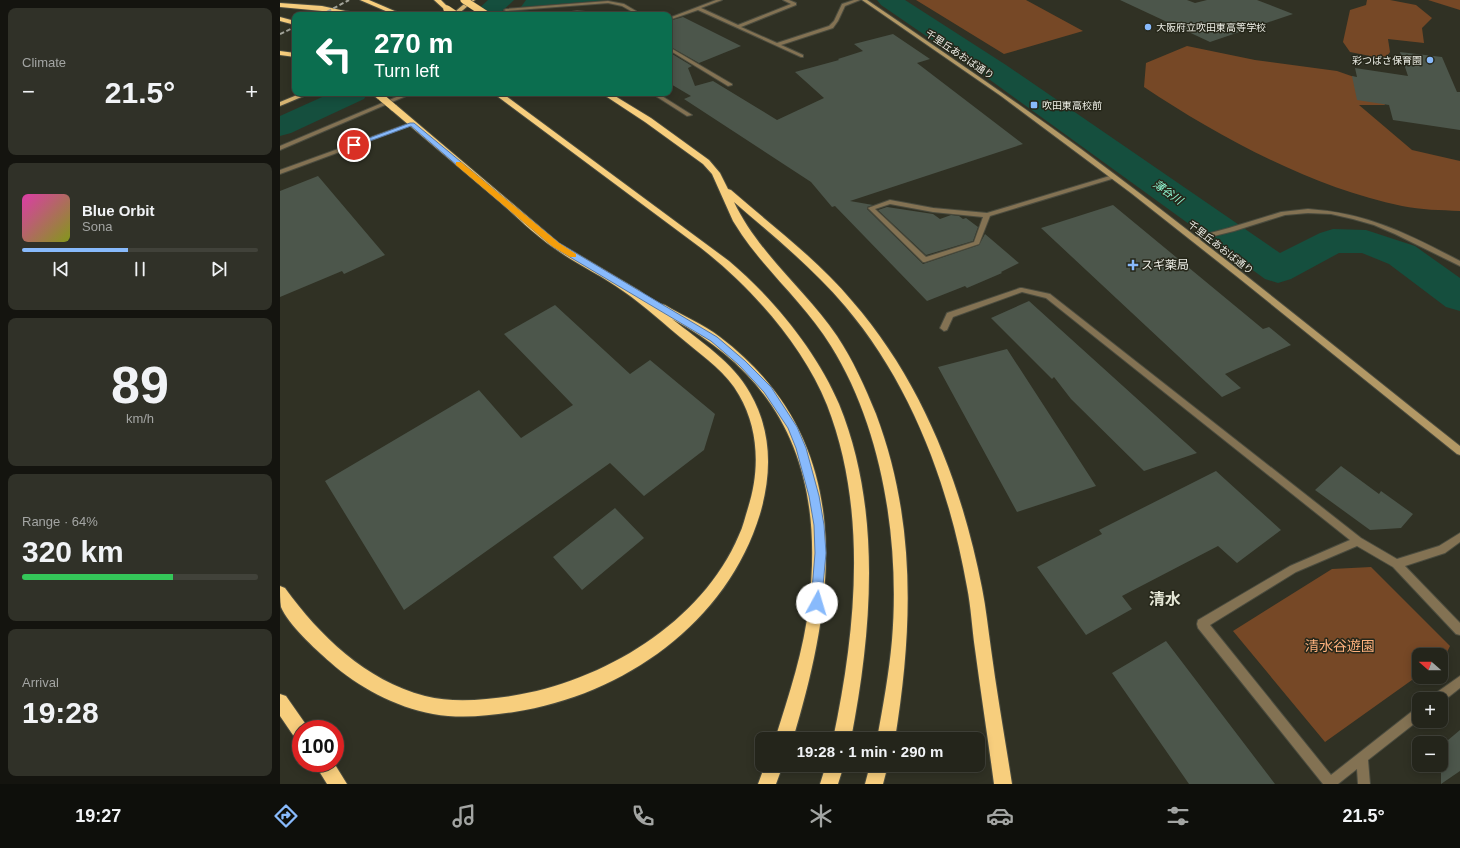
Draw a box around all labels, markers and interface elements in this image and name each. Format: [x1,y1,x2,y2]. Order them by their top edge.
marker: 大阪府立吹田東高等学校 [1143,22,1153,32]
place label: 大阪府立吹田東高等学校 [1156,22,1266,33]
street label: 千里丘あおば通り [923,27,996,81]
icon: left [308,28,360,80]
text: 270 m [374,28,453,59]
text: Climate [22,55,66,70]
place label: 彩つばさ保育園 [1352,55,1422,66]
marker: 彩つばさ保育園 [1425,55,1435,65]
text: Turn left [374,61,439,81]
text: 21.5° [105,76,175,109]
text: − [22,79,35,104]
text: + [245,79,258,104]
marker: 吹田東高校前 [1029,100,1039,110]
place label: 吹田東高校前 [1042,100,1102,111]
pin [337,128,371,162]
icon: arrive [343,134,365,156]
water label: 薄谷川 [1151,178,1186,207]
text: Blue Orbit [82,202,155,219]
street label: 千里丘あおば通り [1186,218,1256,276]
text: Sona [82,219,112,234]
icon: previous [50,258,72,280]
icon: pause [129,258,151,280]
icon: next [208,258,230,280]
place label: スギ薬局 [1141,258,1189,272]
marker: スギ薬局 [1128,260,1138,270]
text: 89 [111,356,169,414]
text: km/h [126,411,154,426]
text: Range · 64% [22,514,98,529]
text: 320 km [22,535,124,568]
position arrow [796,582,838,624]
district label: 清水 [1149,591,1181,608]
park label: 清水谷遊園 [1305,638,1375,654]
north arrow [1412,648,1448,684]
map controls [1412,648,1448,772]
text: Arrival [22,675,59,690]
button: + [1412,692,1448,728]
text: 19:28 [22,696,99,729]
speed limit sign: 100 [292,720,344,772]
button: − [1412,736,1448,772]
text: 19:28 · 1 min · 290 m [797,743,943,760]
icon: directions [272,802,300,830]
icon: music [450,802,478,830]
icon: phone [629,802,657,830]
icon: climate [807,802,835,830]
icon: car [986,802,1014,830]
icon: filters [1164,802,1192,830]
text: 19:27 [75,806,121,826]
text: 21.5° [1342,806,1385,826]

